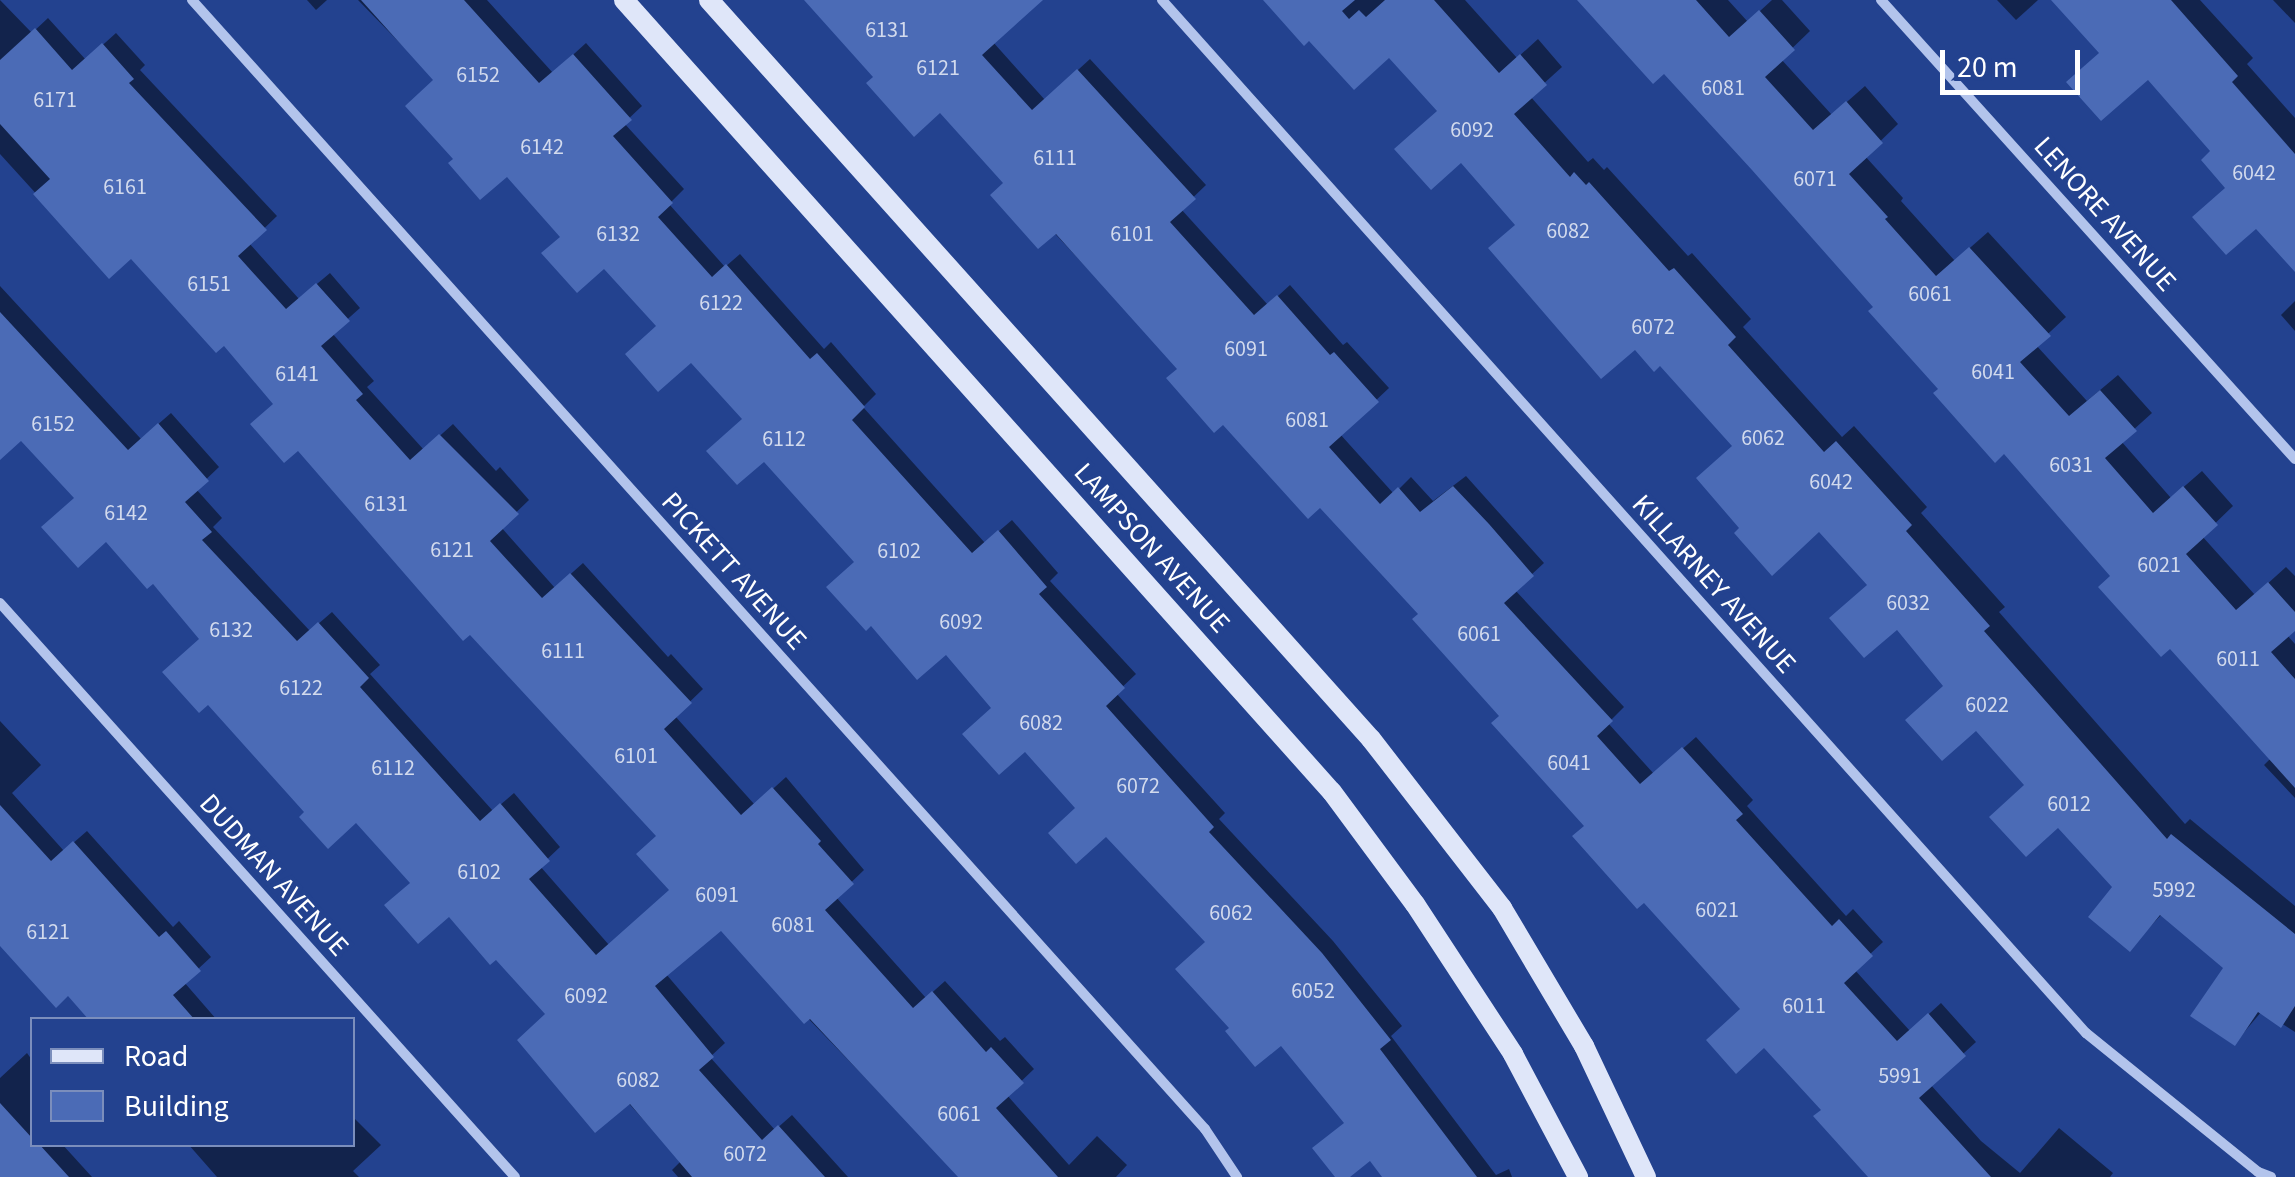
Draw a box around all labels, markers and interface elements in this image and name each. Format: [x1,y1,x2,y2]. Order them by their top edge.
house number: 6131 [865,18,909,44]
scale bar [1945,30,2085,92]
text: 20 m [1957,46,2018,89]
house number: 6121 [916,56,960,82]
house number: 6152 [456,63,500,89]
house number: 6081 [1701,76,1745,102]
house number: 6171 [33,88,77,114]
house number: 6092 [1450,118,1494,144]
street label: LENORE AVENUE [2027,130,2183,298]
house number: 6142 [520,135,564,161]
house number: 6111 [1033,146,1077,172]
house number: 6042 [2232,161,2276,187]
house number: 6071 [1793,167,1837,193]
house number: 6161 [103,175,147,201]
house number: 6082 [1546,219,1590,245]
house number: 6132 [596,222,640,248]
house number: 6101 [1110,222,1154,248]
house number: 6151 [187,272,231,298]
house number: 6061 [1908,282,1952,308]
house number: 6122 [699,291,743,317]
house number: 6072 [1631,315,1675,341]
house number: 6091 [1224,337,1268,363]
house number: 6041 [1971,360,2015,386]
house number: 6141 [275,362,319,388]
house number: 6081 [1285,408,1329,434]
house number: 6152 [31,412,75,438]
house number: 6062 [1741,426,1785,452]
house number: 6112 [762,427,806,453]
house number: 6031 [2049,453,2093,479]
street label: LAMPSON AVENUE [1067,456,1237,640]
house number: 6042 [1809,470,1853,496]
street label: PICKETT AVENUE [654,485,814,657]
street label: KILLARNEY AVENUE [1625,488,1803,680]
house number: 6131 [364,492,408,518]
house number: 6142 [104,501,148,527]
house number: 6121 [430,538,474,564]
house number: 6102 [877,539,921,565]
house number: 6021 [2137,553,2181,579]
house number: 6032 [1886,591,1930,617]
house number: 6092 [939,610,983,636]
house number: 6132 [209,618,253,644]
house number: 6061 [1457,622,1501,648]
house number: 6111 [541,639,585,665]
house number: 6011 [2216,647,2260,673]
house number: 6122 [279,676,323,702]
house number: 6022 [1965,693,2009,719]
house number: 6082 [1019,711,1063,737]
house number: 6101 [614,744,658,770]
house number: 6041 [1547,751,1591,777]
house number: 6112 [371,756,415,782]
house number: 6072 [1116,774,1160,800]
street label: DUDMAN AVENUE [192,787,356,963]
house number: 6012 [2047,792,2091,818]
house number: 6102 [457,860,501,886]
house number: 5992 [2152,878,2196,904]
house number: 6091 [695,883,739,909]
house number: 6021 [1695,898,1739,924]
house number: 6062 [1209,901,1253,927]
house number: 6081 [771,913,815,939]
house number: 6121 [26,920,70,946]
house number: 6052 [1291,979,1335,1005]
house number: 6092 [564,984,608,1010]
house number: 6011 [1782,994,1826,1020]
legend [30,1017,355,1147]
text: Road [124,1035,188,1078]
house number: 5991 [1878,1064,1922,1090]
house number: 6082 [616,1068,660,1094]
text: Building [124,1085,229,1128]
house number: 6061 [937,1102,981,1128]
house number: 6072 [723,1142,767,1168]

